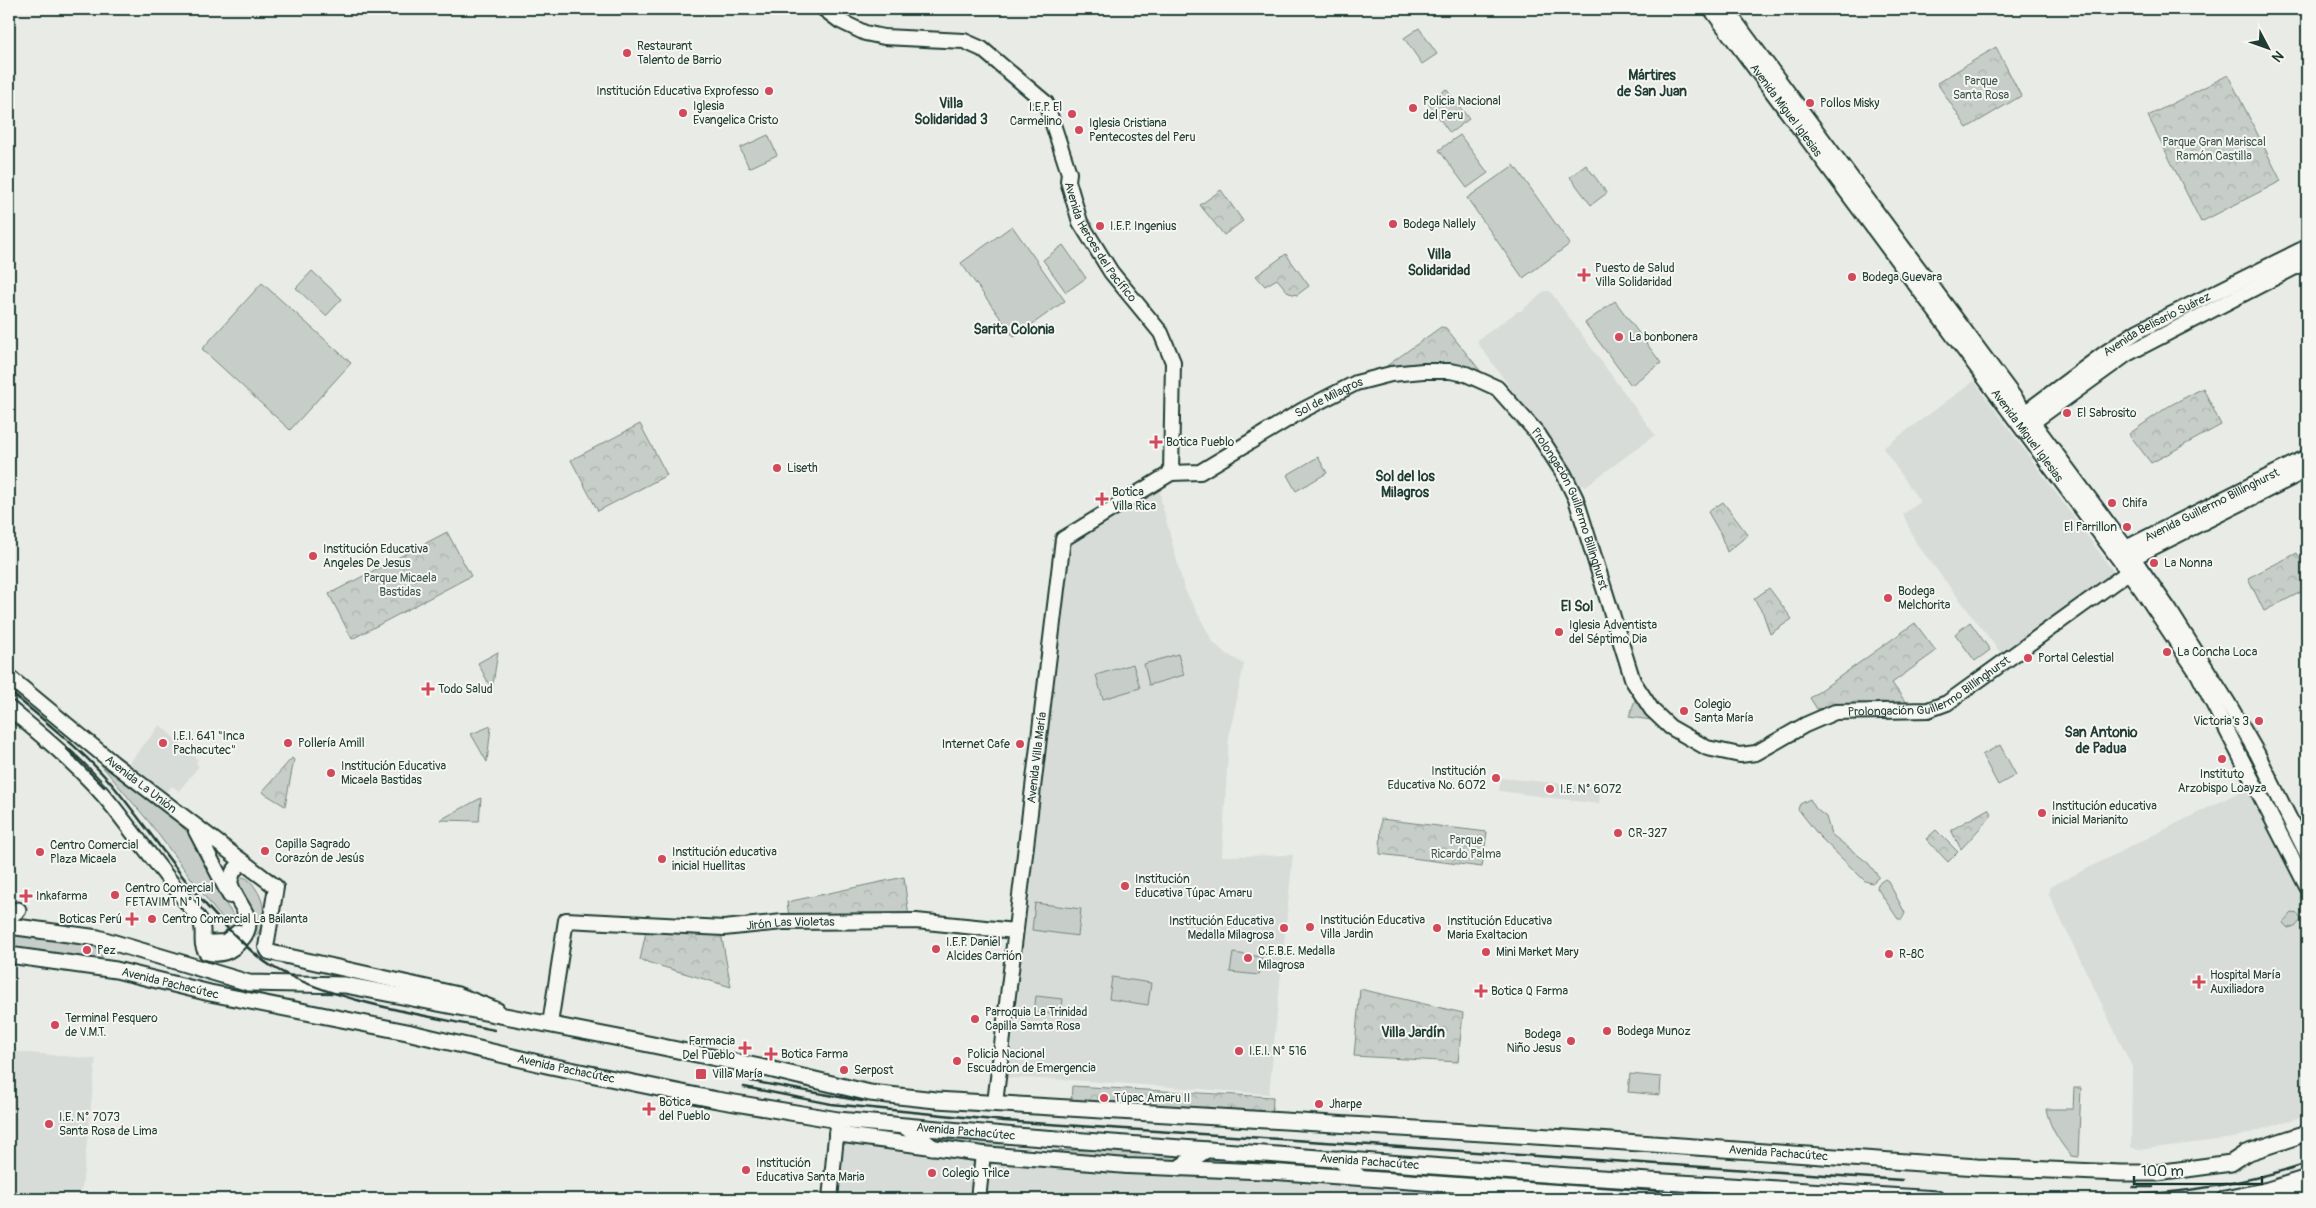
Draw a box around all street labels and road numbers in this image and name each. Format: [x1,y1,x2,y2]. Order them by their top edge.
street label: Avenida Miguel Iglesias [1747,61,1826,160]
street label: Avenida Heroes del Pacífico [1061,180,1140,305]
street label: Avenida Belisario Suárez [2100,289,2213,360]
street label: Sol de Milagros [1292,374,1365,421]
street label: Avenida Miguel Iglesias [1988,386,2067,485]
street label: Prolongación Guillermo Billinghurst [1528,424,1612,592]
street label: Avenida Guillermo Billinghurst [2142,465,2282,545]
street label: Prolongación Guillermo Billinghurst [1848,652,2013,719]
street label: Avenida Villa María [1024,711,1050,804]
street label: Avenida La Unión [102,752,180,816]
street label: Jirón Las Violetas [745,914,835,933]
street label: Avenida Pachacútec [120,964,220,1002]
street label: Avenida Pachacútec [516,1051,616,1086]
street label: Avenida Pachacútec [916,1120,1016,1143]
street label: Avenida Pachacútec [1728,1142,1829,1164]
street label: Avenida Pachacútec [1320,1151,1420,1173]

